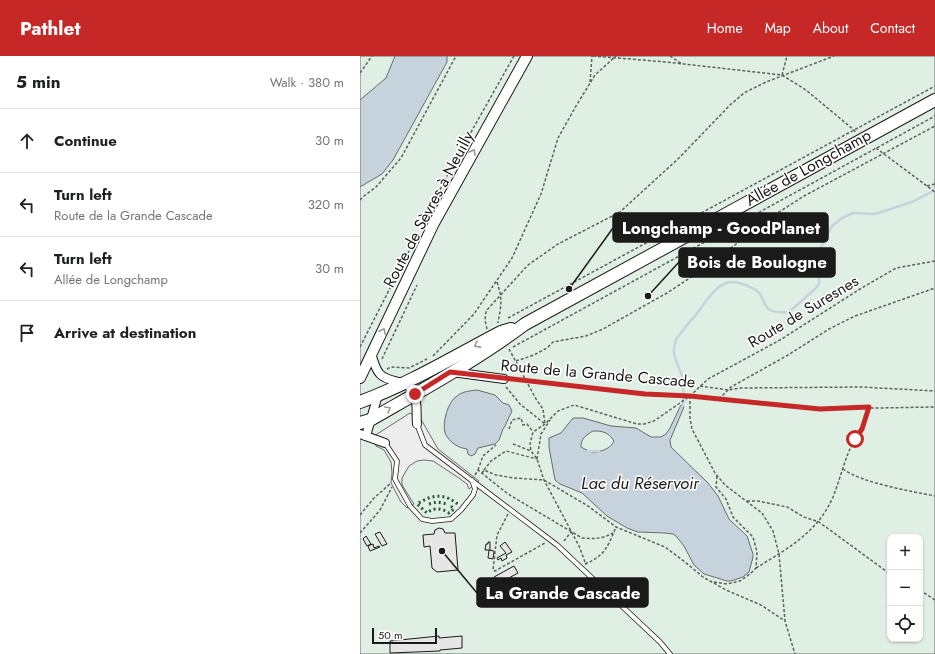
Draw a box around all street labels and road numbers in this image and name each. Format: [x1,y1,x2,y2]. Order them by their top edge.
street label: Allée de Longchamp [741,123,875,211]
street label: Route de Sèvres à Neuilly [377,126,480,291]
street label: Route de Suresnes [744,269,863,354]
street label: Route de la Grande Cascade [500,354,696,393]

